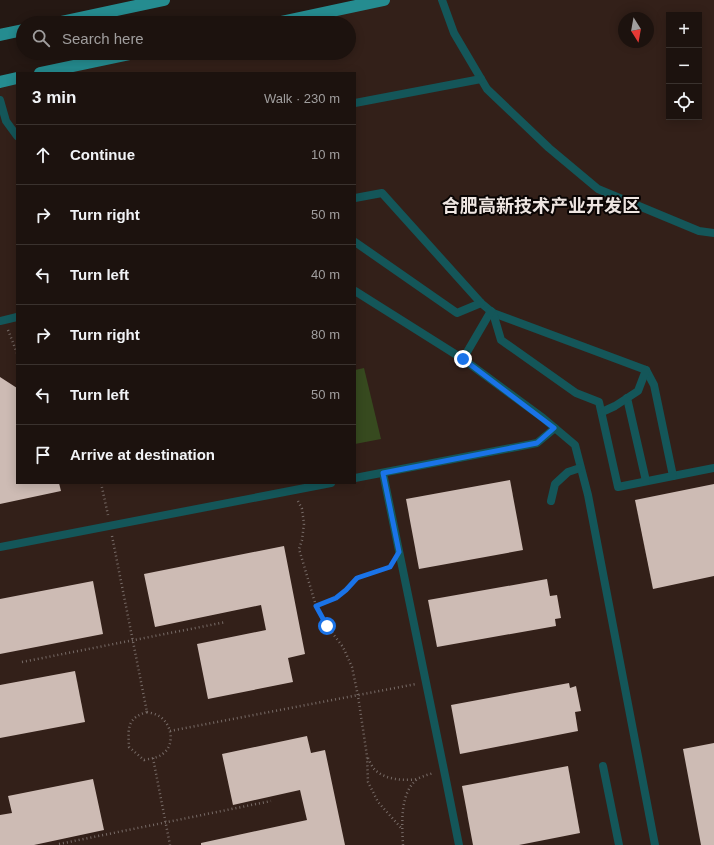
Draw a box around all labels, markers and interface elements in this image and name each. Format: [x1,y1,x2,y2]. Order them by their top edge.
north arrow [618,12,654,48]
map controls [666,12,702,120]
button: + [666,12,702,48]
search box [16,16,356,60]
icon: search [30,27,52,49]
text: Search here [62,30,144,47]
button: − [666,48,702,84]
button: locate [666,84,702,120]
text: 3 min [32,88,76,107]
text: Walk · 230 m [264,91,340,106]
icon: ahead [32,144,54,166]
text: Continue [70,146,135,163]
text: 10 m [311,147,340,162]
district label: 合肥高新技术产业开发区 [442,196,640,216]
icon: right [32,204,54,226]
text: Turn right [70,206,140,223]
text: 50 m [311,207,340,222]
icon: left [32,264,54,286]
text: Turn left [70,266,129,283]
text: 40 m [311,267,340,282]
icon: right [32,324,54,346]
text: Turn right [70,326,140,343]
text: 80 m [311,327,340,342]
route end [454,350,472,368]
icon: left [32,384,54,406]
text: Turn left [70,386,129,403]
text: 50 m [311,387,340,402]
icon: arrive [32,444,54,466]
text: Arrive at destination [70,446,215,463]
route start [318,617,336,635]

